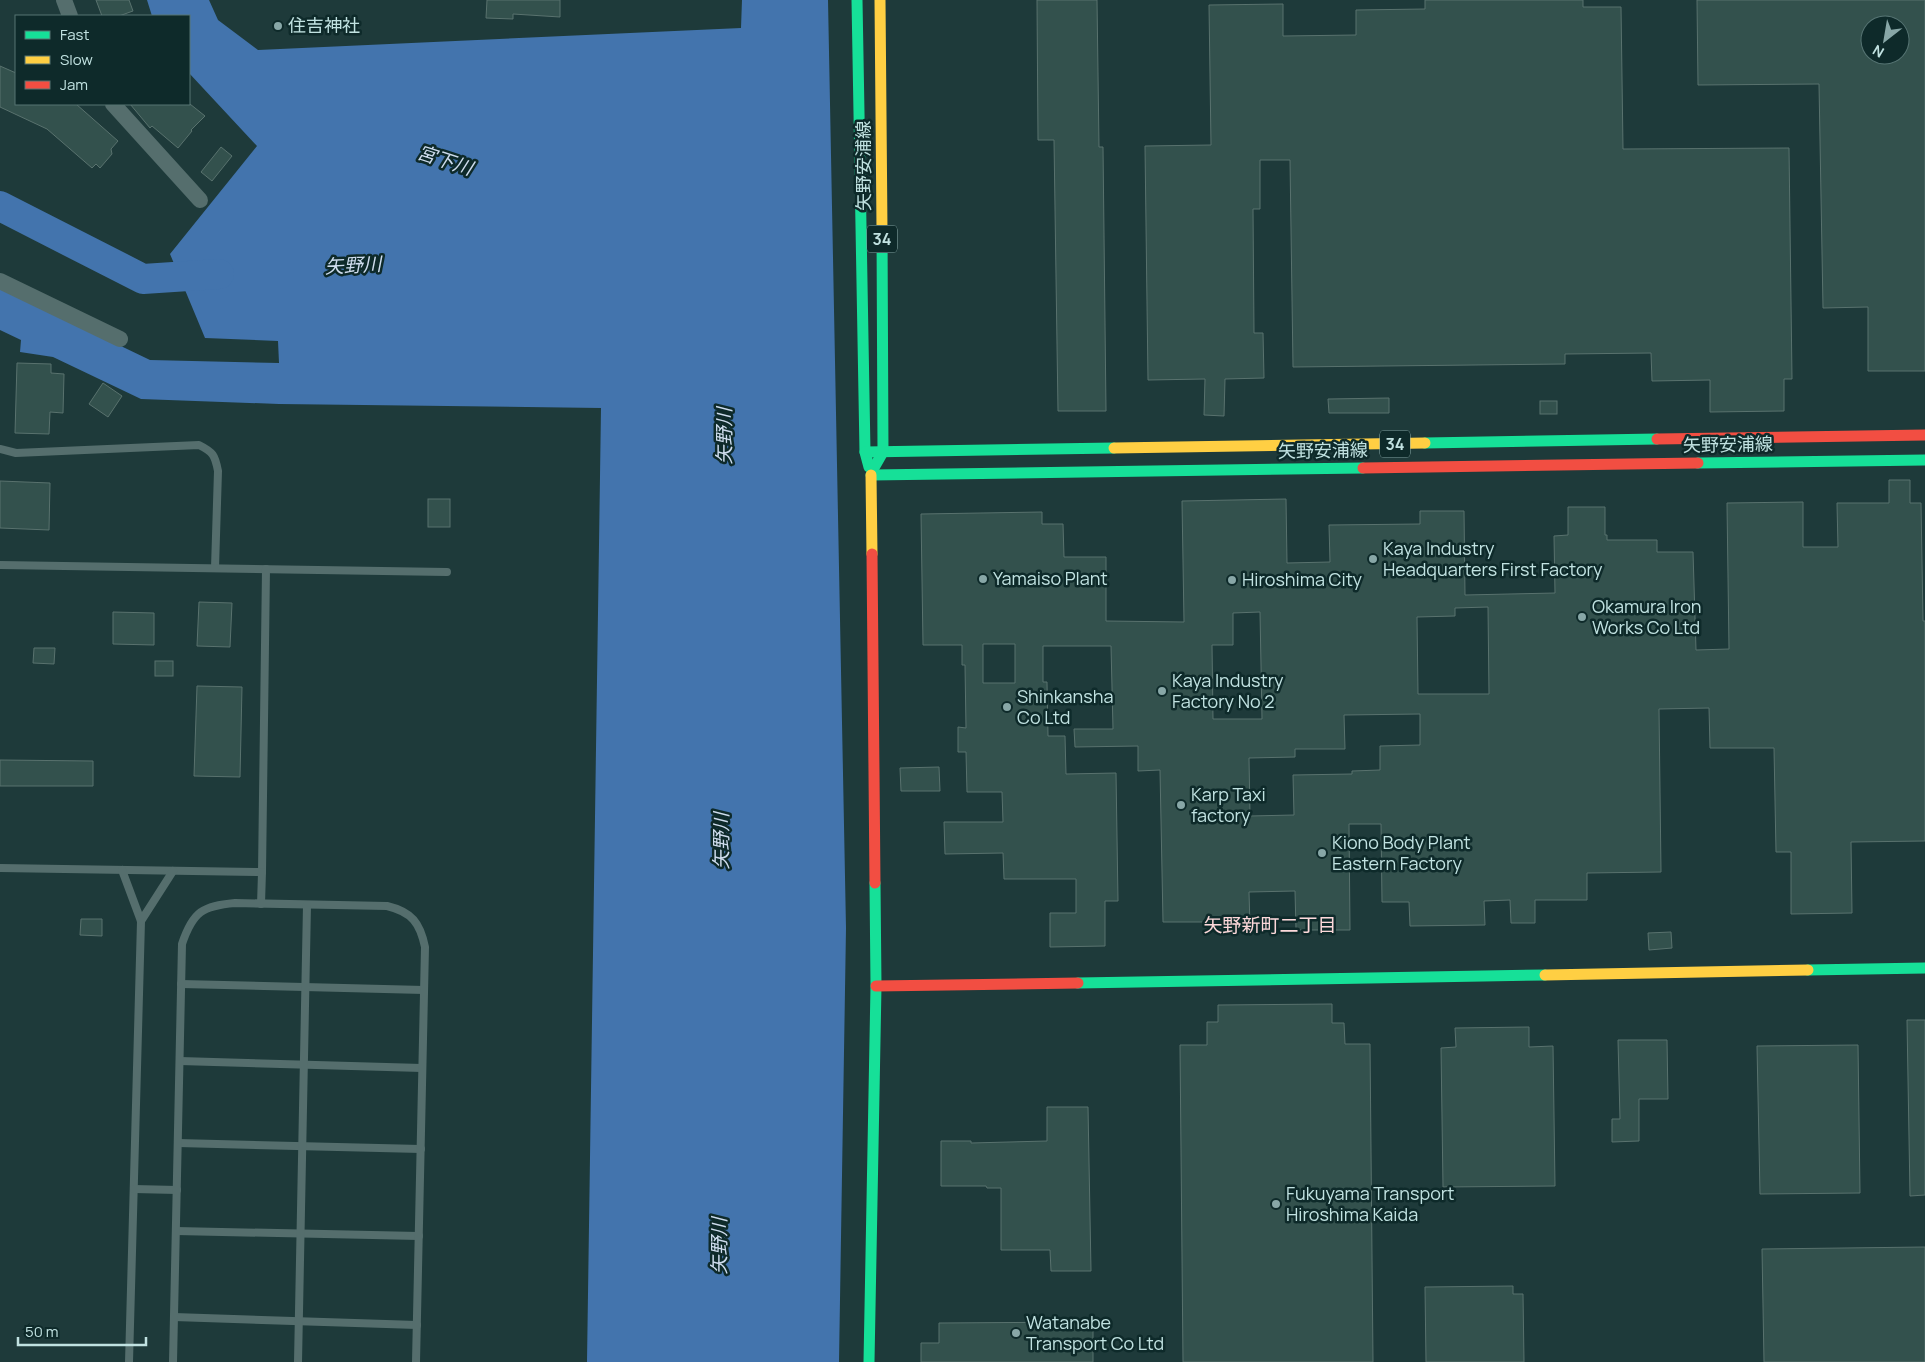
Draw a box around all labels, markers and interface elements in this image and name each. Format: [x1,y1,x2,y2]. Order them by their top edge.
place label: 住吉神社 [288,13,360,37]
legend [15,15,190,105]
north arrow [1860,15,1910,65]
marker: 住吉神社 [272,20,284,32]
text: Fast [60,24,89,45]
text: N [1869,41,1887,62]
text: Slow [60,49,93,70]
text: Jam [60,74,88,95]
street label: 矢野安浦線 [851,121,875,211]
water label: 宮下川 [414,139,478,182]
road number: 34 [867,225,897,252]
water label: 矢野川 [324,250,384,279]
water label: 矢野川 [711,406,737,465]
road number: 34 [1380,430,1410,458]
street label: 矢野安浦線 [1683,431,1773,457]
street label: 矢野安浦線 [1278,437,1368,463]
place label: Kaya Industry Headquarters First Factory [1383,536,1603,581]
marker: Kaya Industry Headquarters First Factory [1367,553,1379,565]
place label: Yamaiso Plant [993,566,1108,590]
place label: Hiroshima City [1242,567,1363,591]
marker: Yamaiso Plant [977,573,989,585]
marker: Hiroshima City [1226,574,1238,586]
place label: Okamura Iron Works Co Ltd [1592,594,1702,639]
marker: Okamura Iron Works Co Ltd [1576,611,1588,623]
place label: Kaya Industry Factory No 2 [1172,668,1284,713]
place label: Shinkansha Co Ltd [1017,684,1113,729]
marker: Kaya Industry Factory No 2 [1156,685,1168,697]
marker: Shinkansha Co Ltd [1001,701,1013,713]
place label: Karp Taxi factory [1191,782,1266,827]
marker: Karp Taxi factory [1175,799,1187,811]
water label: 矢野川 [708,811,734,870]
place label: Kiono Body Plant Eastern Factory [1332,830,1471,875]
marker: Kiono Body Plant Eastern Factory [1316,847,1328,859]
district label: 矢野新町二丁目 [1203,912,1337,938]
place label: Fukuyama Transport Hiroshima Kaida [1286,1181,1454,1226]
marker: Fukuyama Transport Hiroshima Kaida [1270,1198,1282,1210]
water label: 矢野川 [706,1216,732,1275]
place label: Watanabe Transport Co Ltd [1026,1310,1164,1355]
scale bar [18,1314,145,1346]
text: 50 m [25,1321,59,1342]
marker: Watanabe Transport Co Ltd [1010,1327,1022,1339]

